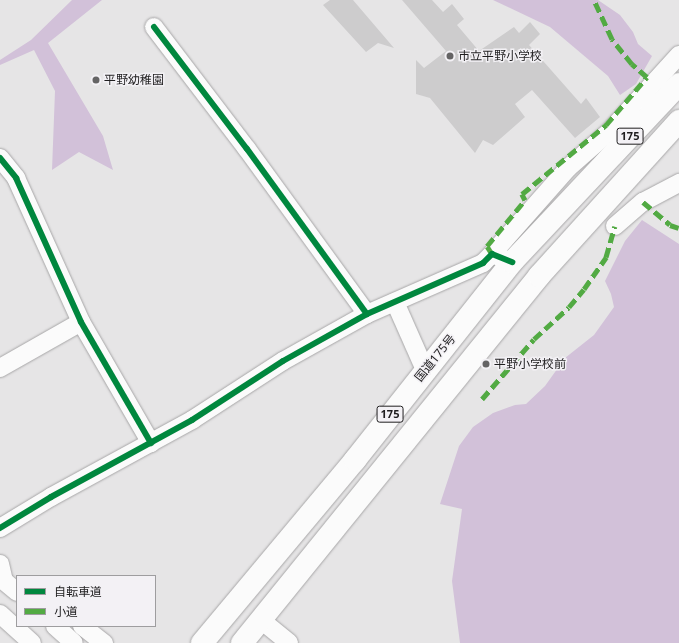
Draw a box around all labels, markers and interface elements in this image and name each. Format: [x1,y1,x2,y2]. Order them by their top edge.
place label: 市立平野小学校 [458,49,542,63]
marker: 市立平野小学校 [445,51,455,61]
place label: 平野幼稚園 [104,73,164,87]
marker: 平野幼稚園 [91,75,101,85]
road number: 175 [616,127,644,145]
street label: 国道175号 [412,331,458,385]
place label: 平野小学校前 [494,357,566,371]
marker: 平野小学校前 [481,359,491,369]
road number: 175 [376,405,404,423]
legend [16,575,156,627]
text: 自転車道 [54,583,102,600]
text: 小道 [54,603,78,620]

